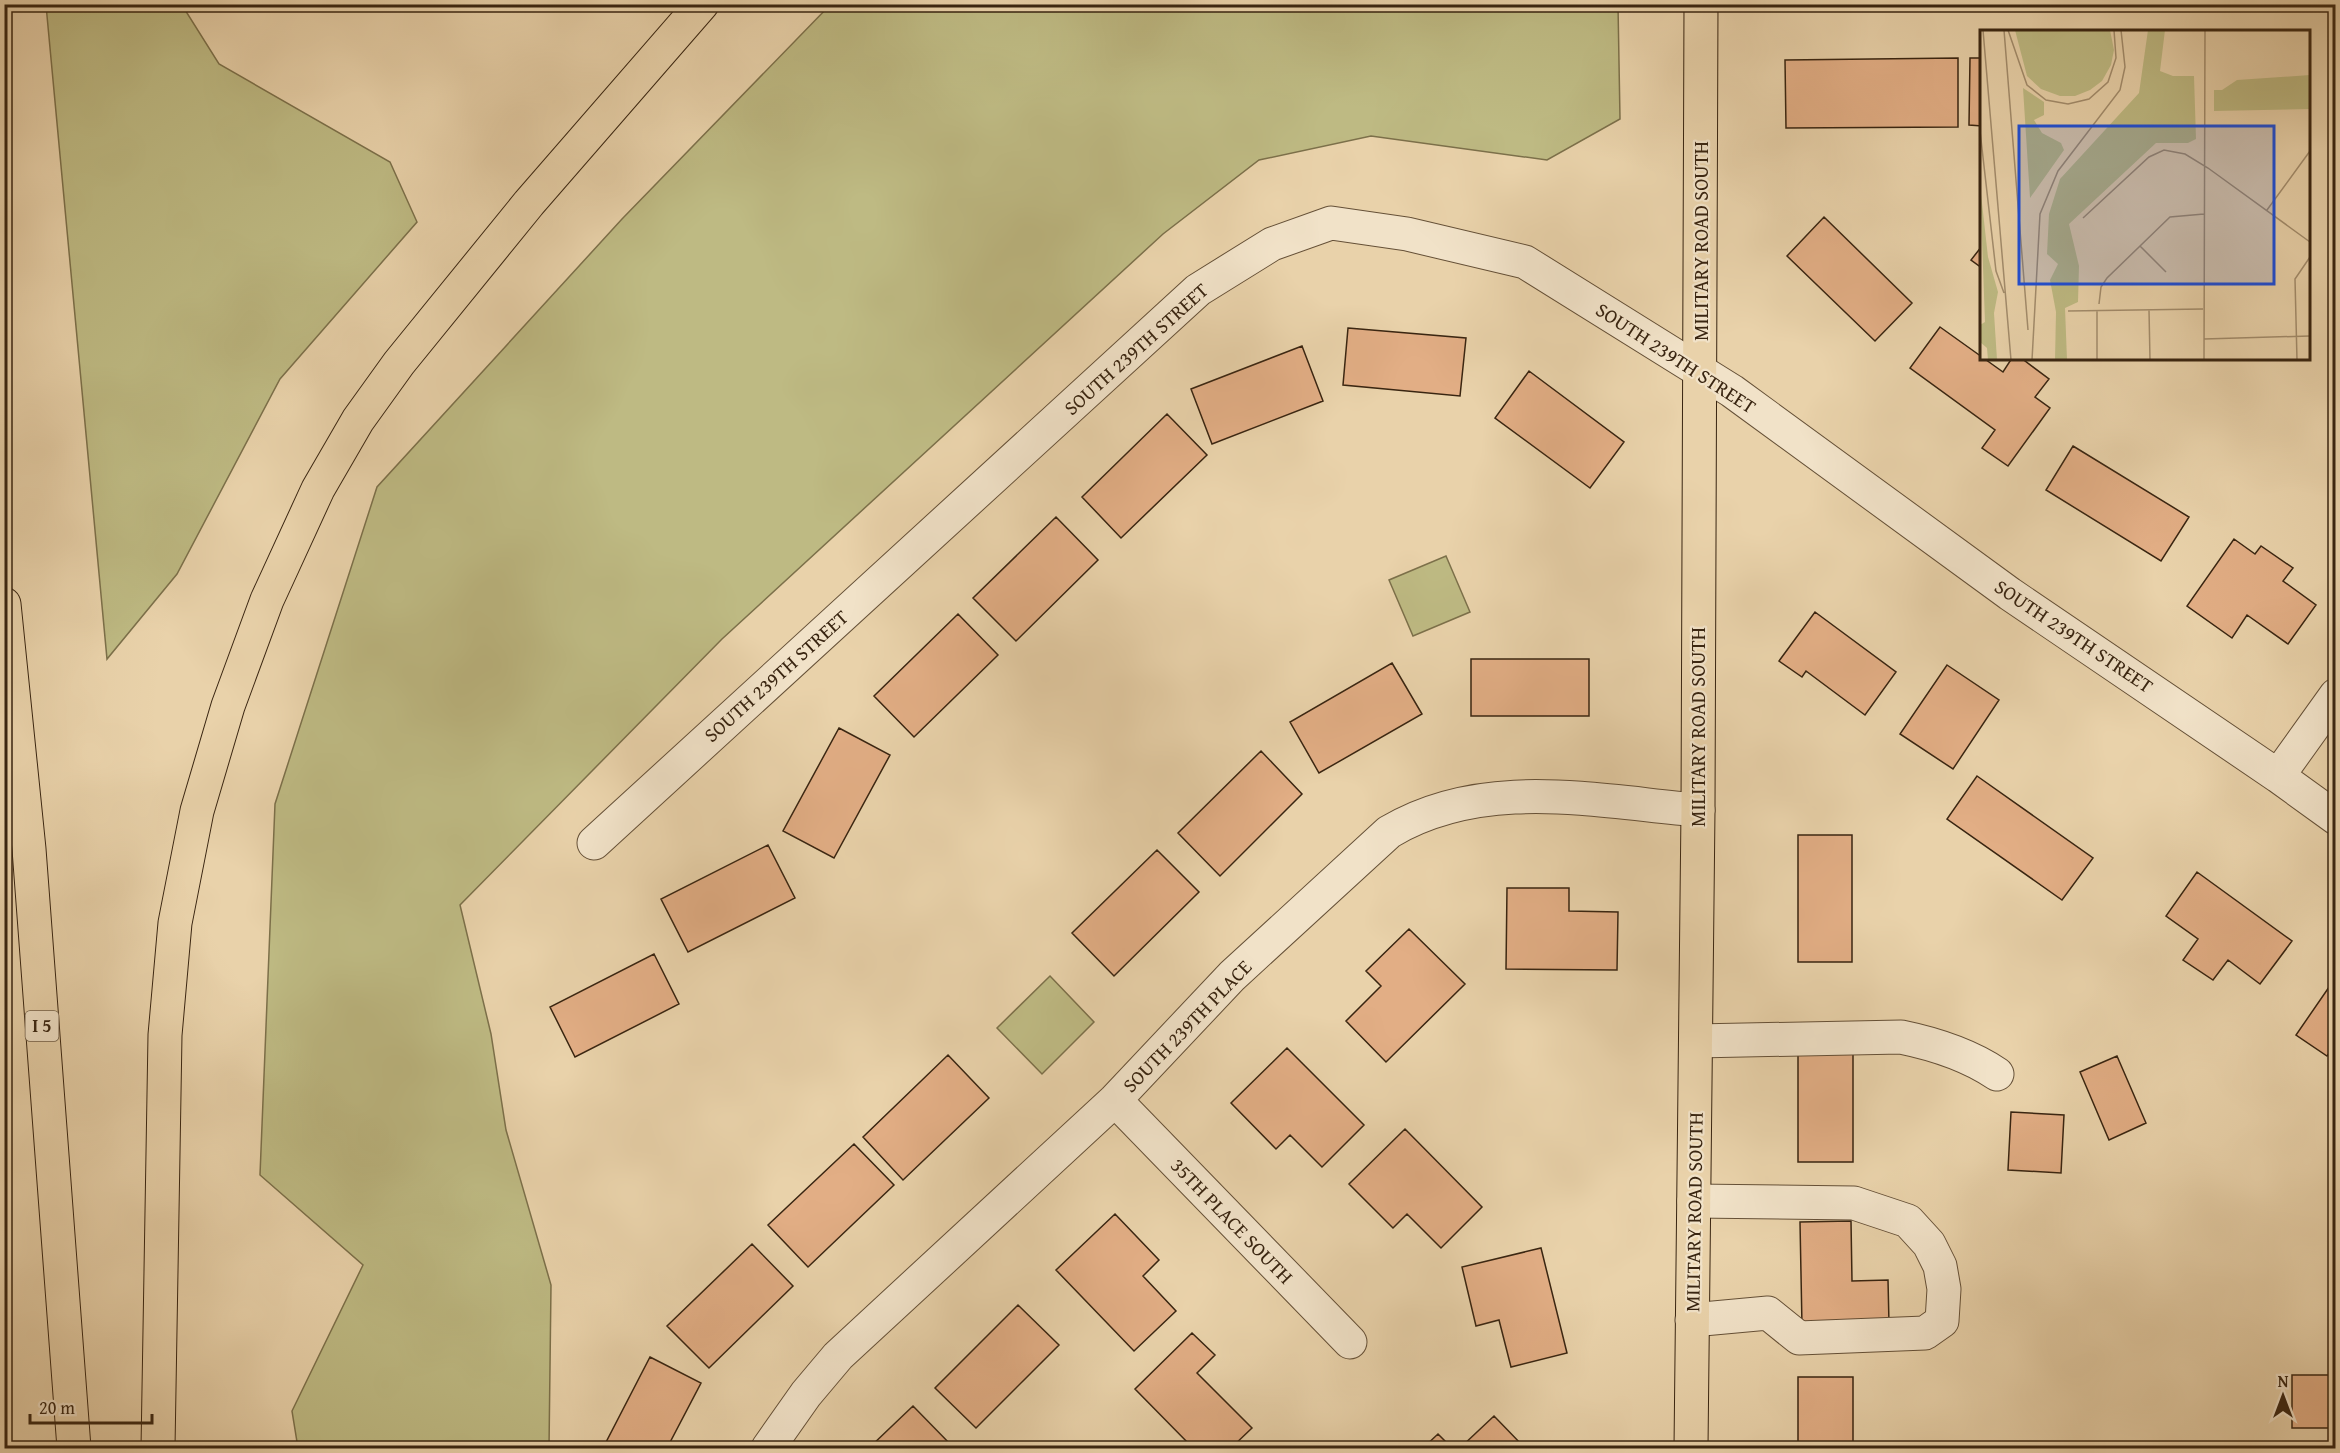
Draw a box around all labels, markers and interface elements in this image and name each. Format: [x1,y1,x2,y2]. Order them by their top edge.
inset map [1980,30,2310,360]
street label: MILITARY ROAD SOUTH [1686,141,1715,341]
street label: SOUTH 239TH STREET [1057,276,1214,422]
street label: SOUTH 239TH STREET [1591,295,1762,420]
street label: SOUTH 239TH STREET [1989,572,2159,700]
street label: SOUTH 239TH STREET [697,603,854,749]
street label: MILITARY ROAD SOUTH [1683,627,1712,827]
street label: SOUTH 239TH PLACE [1115,953,1258,1099]
road number: I 5 [26,1011,58,1041]
street label: MILITARY ROAD SOUTH [1677,1112,1710,1312]
street label: 35TH PLACE SOUTH [1164,1151,1300,1290]
north arrow [2253,1366,2313,1426]
text: N [2278,1369,2289,1393]
scale bar [30,1387,152,1425]
text: 20 m [39,1394,75,1421]

